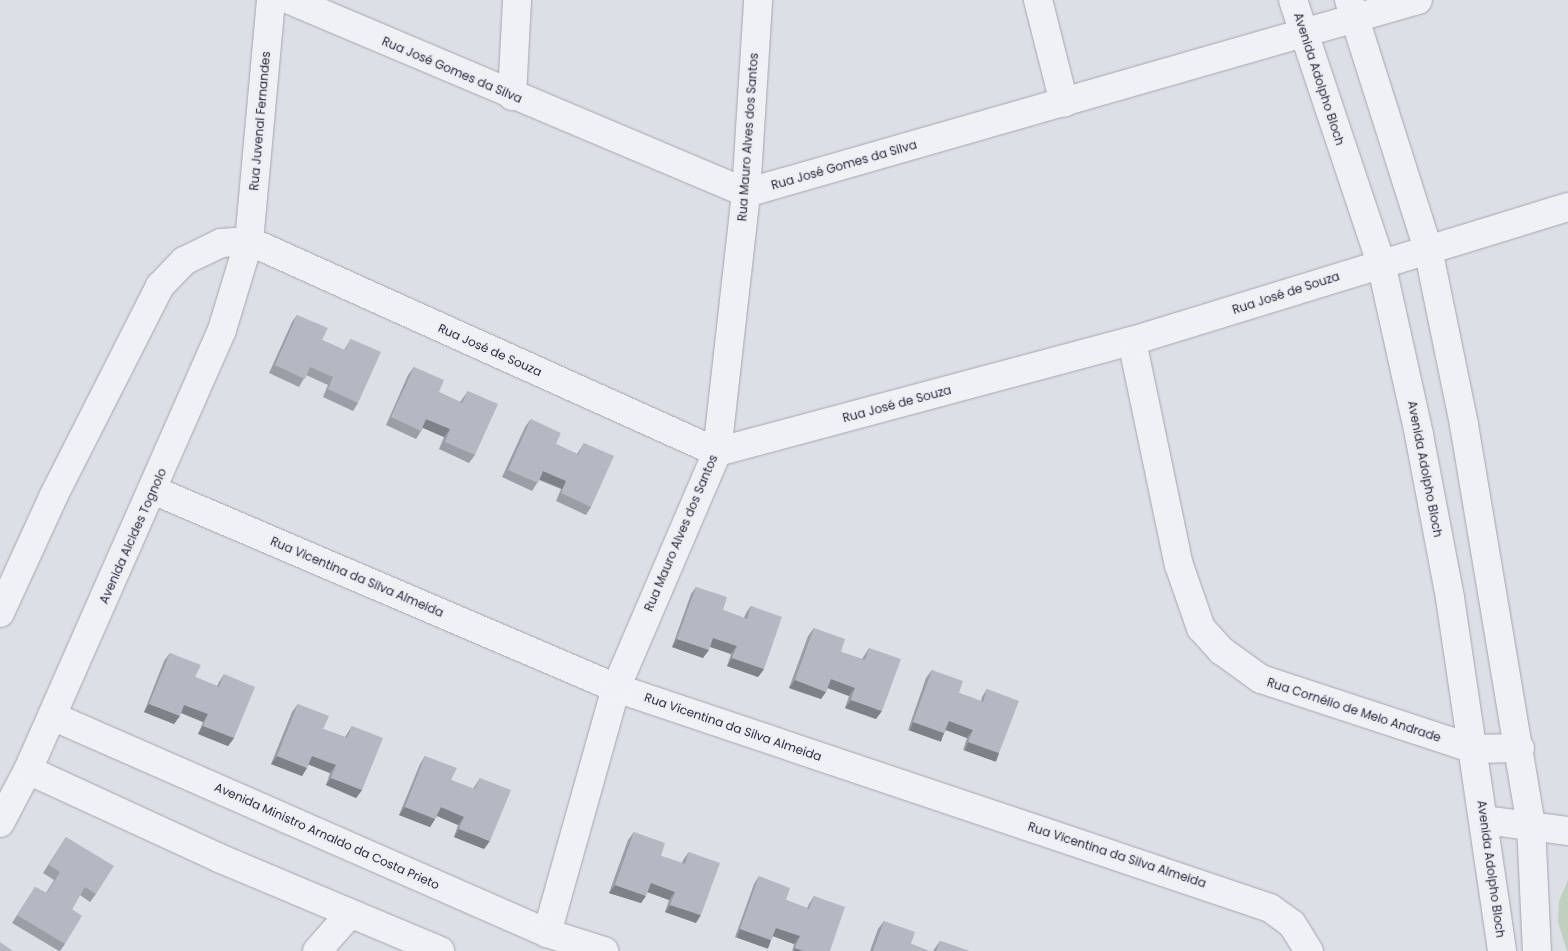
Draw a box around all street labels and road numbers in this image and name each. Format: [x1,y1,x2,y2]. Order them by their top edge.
street label: Avenida Adolpho Bloch [1291,11,1347,147]
street label: Rua José Gomes da Silva [380,34,524,106]
street label: Rua Juvenal Fernandes [247,51,273,191]
street label: Rua Mauro Alves dos Santos [735,52,761,222]
street label: Rua José Gomes da Silva [770,137,918,193]
street label: Rua José de Souza [1231,269,1341,317]
street label: Rua José de Souza [436,321,544,379]
street label: Rua José de Souza [841,383,953,425]
street label: Avenida Adolpho Bloch [1405,400,1445,538]
street label: Rua Mauro Alves dos Santos [641,452,721,614]
street label: Avenida Alcides Tognolo [97,466,169,606]
street label: Rua Vicentina da Silva Almeida [268,534,446,620]
street label: Rua Cornélio de Melo Andrade [1265,675,1443,745]
street label: Rua Vicentina da Silva Almeida [642,690,824,764]
street label: Avenida Ministro Arnaldo da Costa Prieto [212,780,442,892]
street label: Avenida Adolpho Bloch [1474,799,1508,939]
street label: Rua Vicentina da Silva Almeida [1026,819,1208,891]

